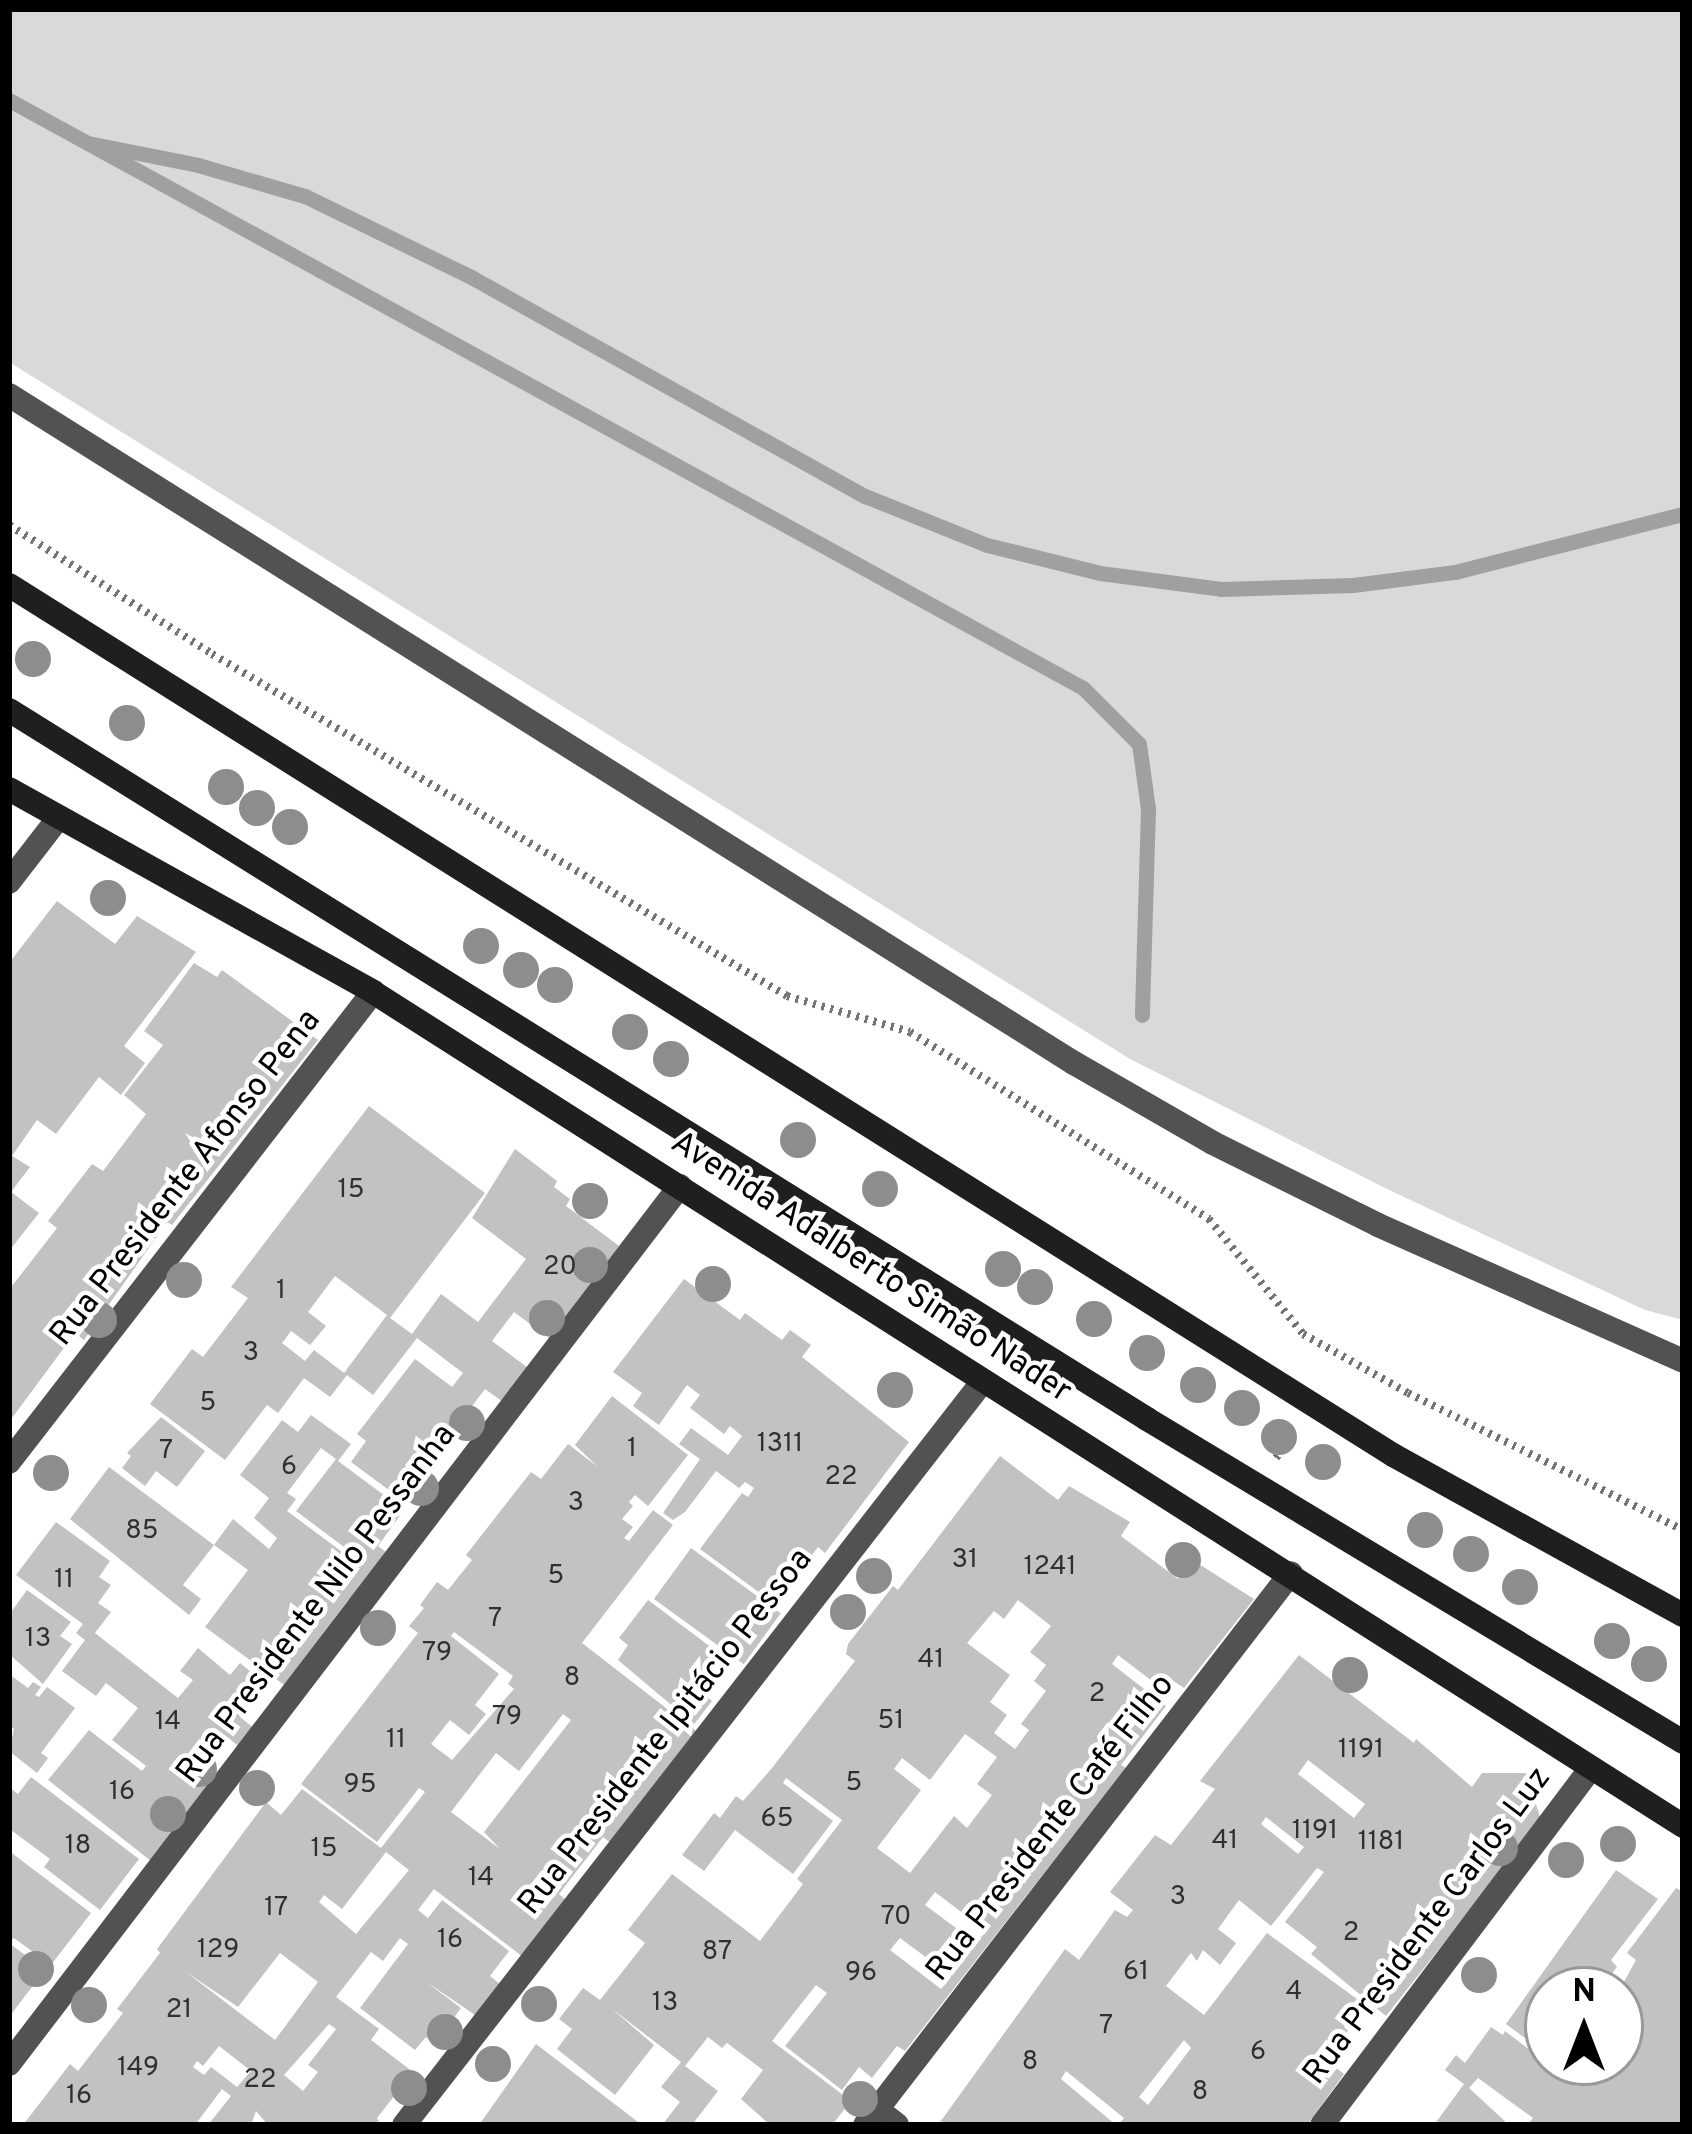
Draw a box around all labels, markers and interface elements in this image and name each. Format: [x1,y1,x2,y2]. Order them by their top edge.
street label: Rua Presidente Afonso Pena [43,1002,331,1356]
street label: Avenida Adalberto Simão Nader [662,1124,1078,1414]
house number: 15 [338,1175,364,1207]
house number: 20 [543,1252,577,1284]
house number: 1 [276,1276,286,1308]
house number: 3 [243,1338,259,1370]
house number: 5 [200,1388,216,1420]
street label: Rua Presidente Nilo Pessanha [170,1417,466,1793]
house number: 1311 [757,1429,803,1461]
house number: 1 [627,1434,637,1466]
house number: 7 [159,1436,173,1468]
house number: 6 [281,1452,297,1484]
house number: 22 [824,1462,858,1494]
house number: 3 [568,1488,584,1520]
house number: 85 [125,1516,159,1548]
street label: Rua Presidente Ipitácio Pessoa [512,1542,822,1924]
house number: 31 [952,1545,978,1577]
house number: 1241 [1023,1552,1077,1584]
house number: 5 [548,1561,564,1593]
house number: 11 [54,1565,74,1597]
house number: 7 [488,1604,502,1636]
house number: 13 [25,1624,51,1656]
house number: 79 [422,1638,452,1670]
house number: 41 [918,1645,944,1677]
house number: 8 [564,1663,580,1695]
street label: Rua Presidente Café Filho [920,1667,1184,1991]
house number: 2 [1089,1679,1105,1711]
house number: 79 [492,1702,522,1734]
house number: 51 [878,1706,904,1738]
house number: 14 [155,1707,181,1739]
house number: 11 [386,1725,406,1757]
house number: 1191 [1338,1735,1384,1767]
street label: Rua Presidente Carlos Luz [1297,1760,1561,2094]
house number: 5 [846,1768,862,1800]
house number: 95 [344,1770,376,1802]
house number: 16 [109,1777,135,1809]
house number: 65 [761,1804,793,1836]
house number: 1191 [1292,1816,1338,1848]
house number: 41 [1212,1826,1238,1858]
house number: 1181 [1358,1827,1404,1859]
house number: 18 [65,1831,91,1863]
house number: 15 [311,1834,337,1866]
house number: 14 [468,1863,494,1895]
house number: 3 [1170,1882,1186,1914]
house number: 17 [264,1893,288,1925]
house number: 70 [881,1902,911,1934]
house number: 2 [1343,1918,1359,1950]
house number: 16 [437,1925,463,1957]
house number: 129 [197,1935,239,1967]
house number: 87 [702,1937,732,1969]
house number: 61 [1123,1957,1149,1989]
house number: 96 [845,1958,877,1990]
north arrow [1524,1966,1644,2086]
text: N [1572,1972,1596,2014]
house number: 4 [1286,1977,1302,2009]
house number: 13 [652,1988,678,2020]
house number: 21 [166,1995,192,2027]
house number: 7 [1099,2011,1113,2043]
house number: 6 [1250,2037,1266,2069]
house number: 8 [1022,2047,1038,2079]
house number: 149 [117,2053,159,2085]
house number: 22 [243,2065,277,2097]
house number: 8 [1192,2077,1208,2109]
house number: 16 [66,2081,92,2113]

